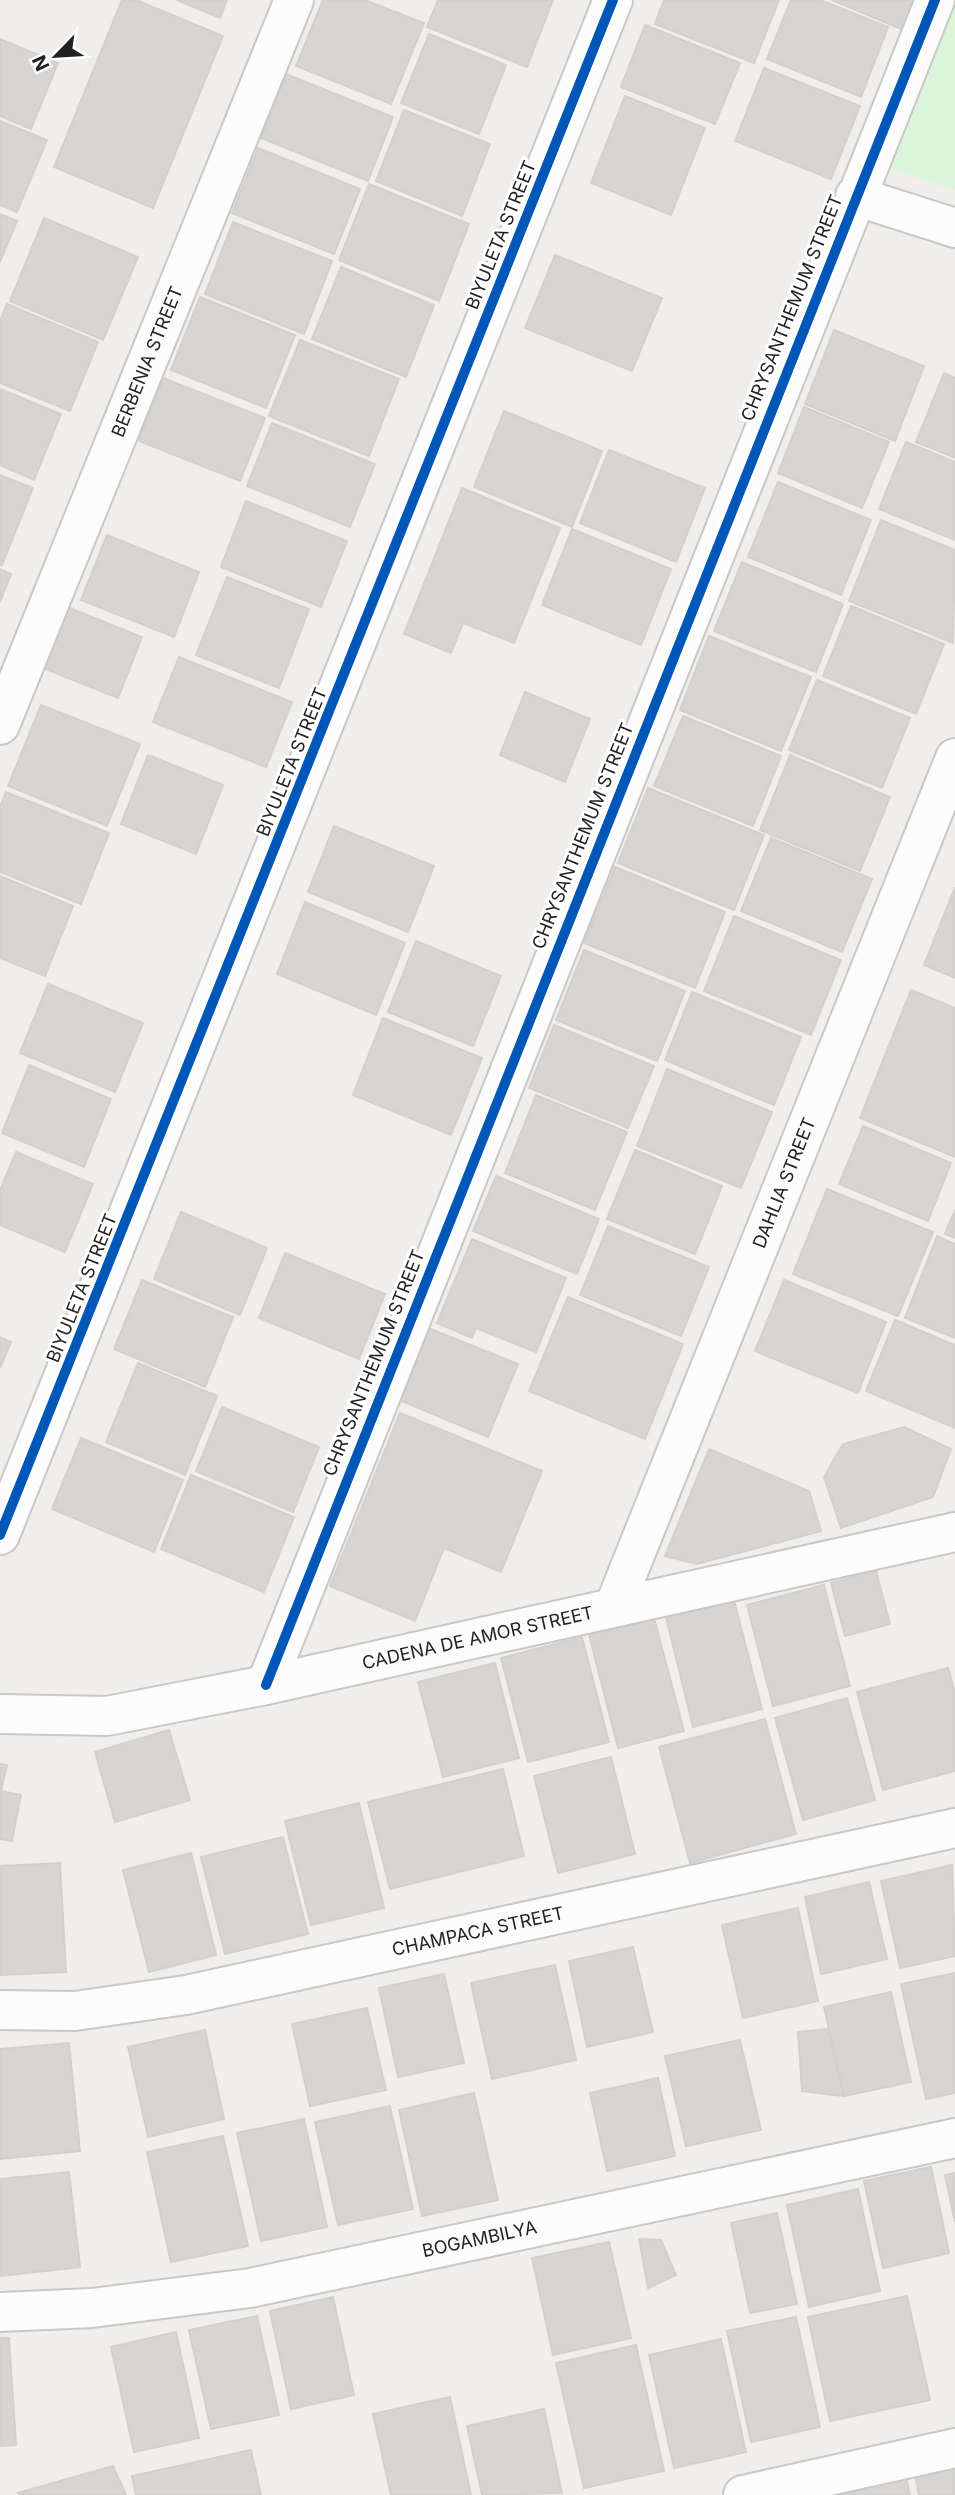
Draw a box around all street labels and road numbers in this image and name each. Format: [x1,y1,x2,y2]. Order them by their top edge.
street label: BIYULETA STREET [461,157,540,312]
street label: CHRYSANTHEMUM STREET [736,192,847,424]
street label: BERBENIA STREET [107,283,187,440]
street label: BIYULETA STREET [252,684,331,839]
street label: CHRYSANTHEMUM STREET [527,720,638,952]
street label: DAHLIA STREET [748,1114,819,1251]
street label: BIYULETA STREET [42,1210,121,1365]
street label: CHRYSANTHEMUM STREET [318,1247,429,1479]
street label: CADENA DE AMOR STREET [360,1602,595,1673]
street label: CHAMPACA STREET [390,1902,566,1960]
street label: BOGAMBILYA [420,2216,539,2261]

